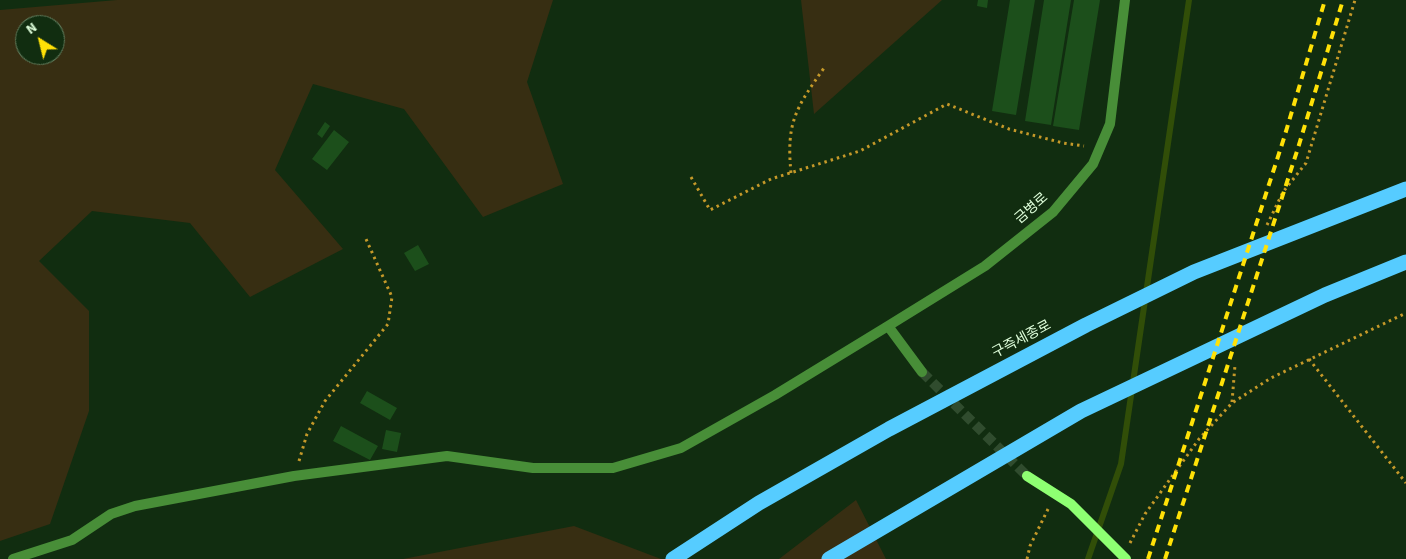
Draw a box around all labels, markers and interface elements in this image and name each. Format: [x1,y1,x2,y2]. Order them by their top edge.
north arrow [15,15,65,65]
text: N [22,18,41,40]
street label: 금병로 [1012,190,1052,228]
street label: 구즉세종로 [990,317,1054,363]

